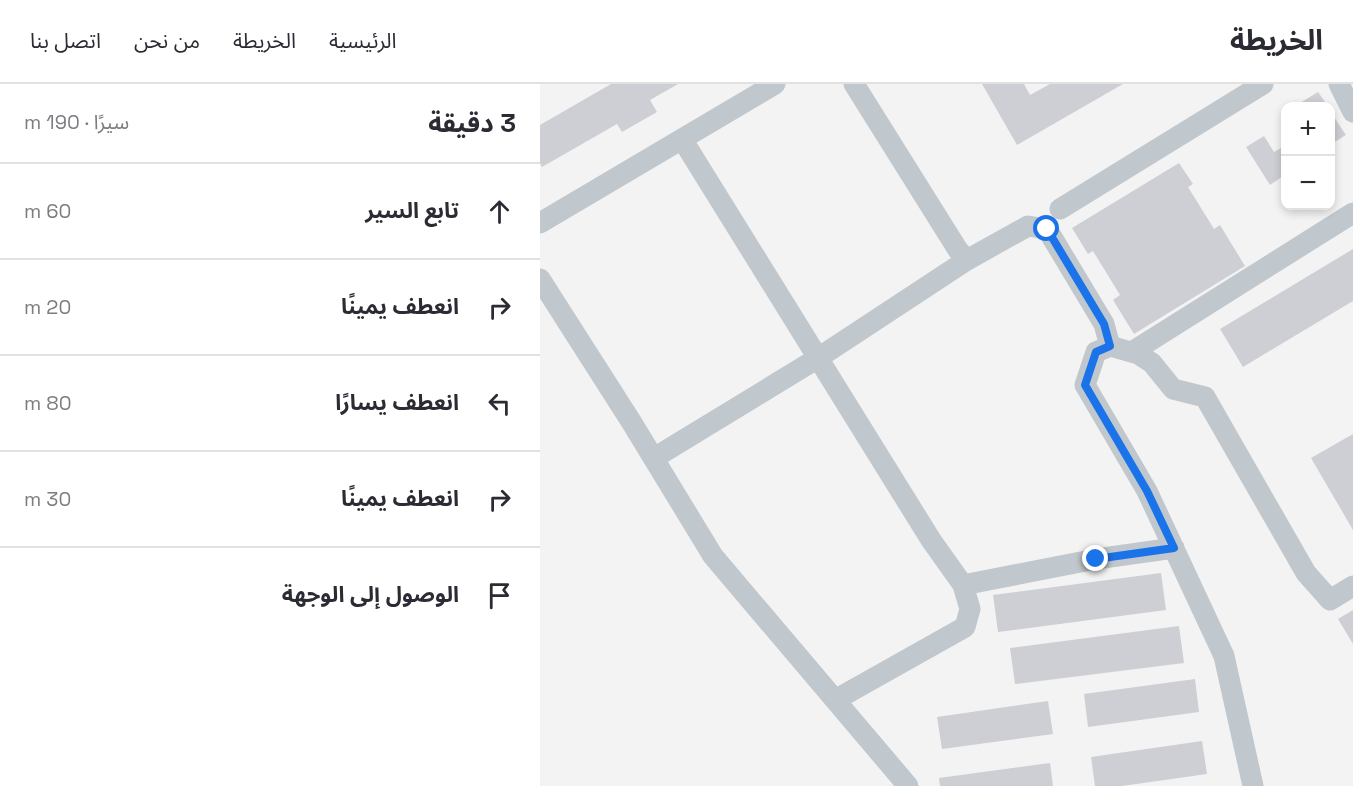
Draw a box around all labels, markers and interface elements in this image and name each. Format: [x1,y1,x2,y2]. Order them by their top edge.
text: الخريطة [1230,22,1323,58]
text: اتصل بنا [30,27,101,54]
text: من نحن [134,27,200,54]
text: الخريطة [233,27,296,54]
text: الرئيسية [329,27,396,54]
map controls [1281,102,1335,210]
button: + [1281,102,1335,156]
text: 3 دقيقة [428,106,516,140]
text: سيرًا · 190 m [24,109,129,135]
button: − [1281,156,1335,210]
icon: ahead [483,195,516,228]
text: تابع السير [365,196,459,224]
text: 60 m [24,198,71,224]
route start [1033,215,1059,241]
icon: right [483,291,516,324]
text: انعطف يمينًا [341,292,459,320]
text: 20 m [24,294,71,320]
icon: left [483,387,516,420]
text: انعطف يسارًا [335,388,459,416]
text: 80 m [24,390,72,416]
icon: right [483,483,516,516]
text: انعطف يمينًا [341,484,459,512]
text: 30 m [24,486,71,512]
route end [1082,545,1108,571]
icon: arrive [483,579,516,612]
text: الوصول إلى الوجهة [282,580,459,608]

